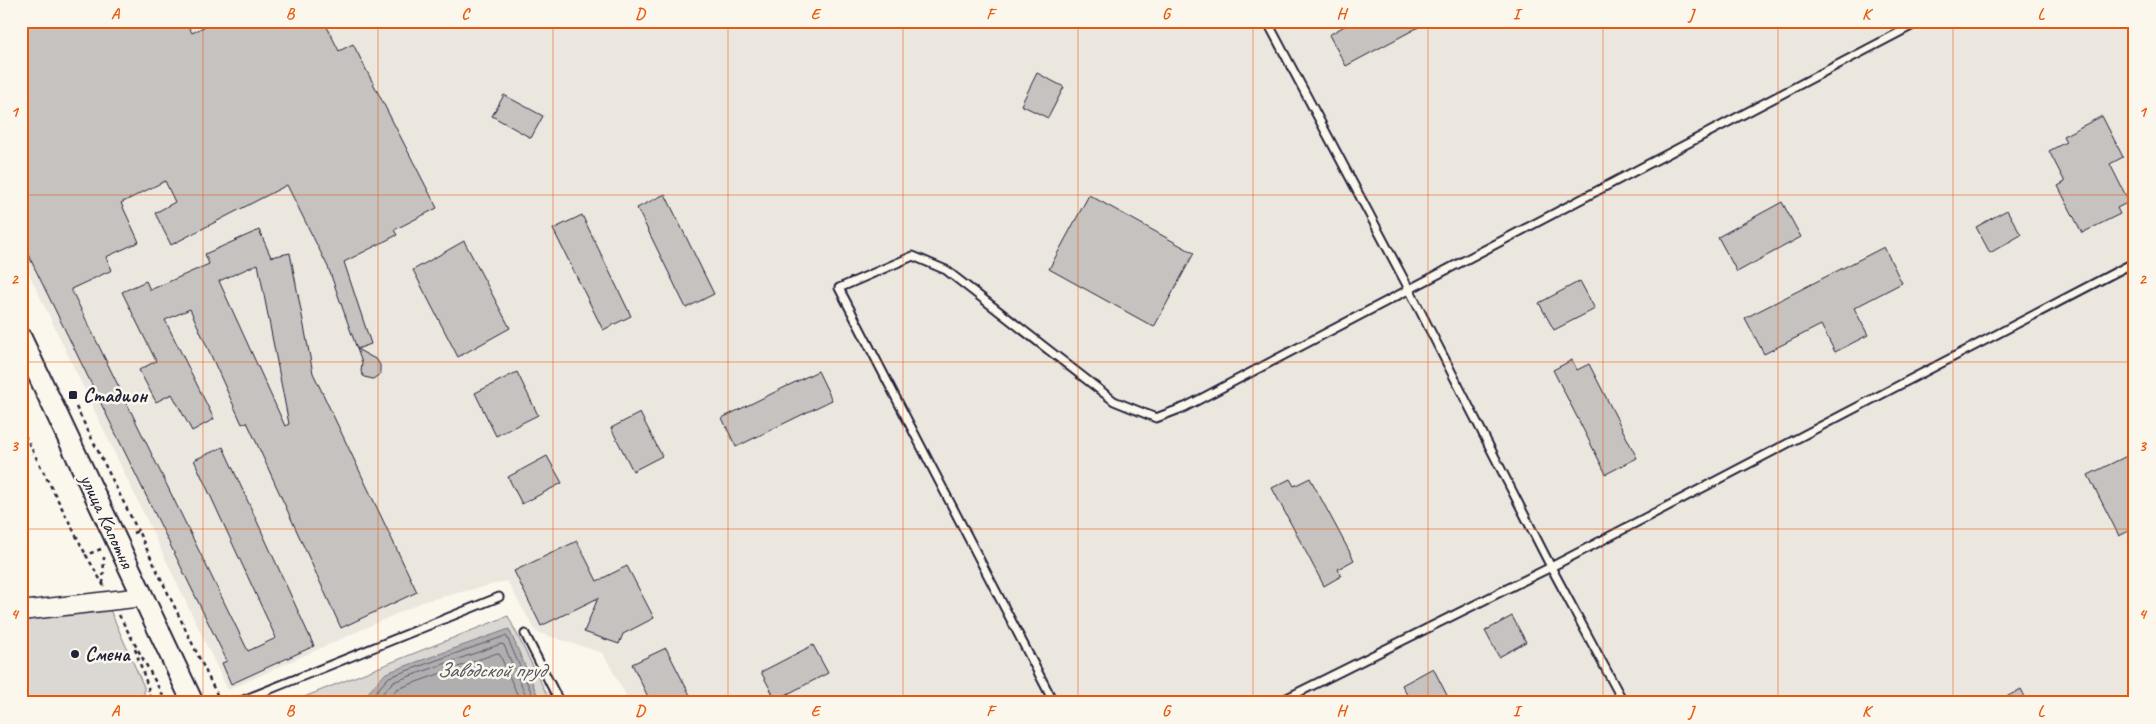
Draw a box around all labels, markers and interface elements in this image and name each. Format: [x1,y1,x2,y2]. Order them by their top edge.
text: A [111,4,121,24]
text: B [286,4,296,24]
text: C [461,4,471,24]
text: D [635,4,646,24]
text: E [811,4,822,24]
text: F [986,4,997,24]
text: G [1162,4,1172,24]
text: H [1336,4,1348,24]
text: I [1513,4,1523,24]
text: J [1687,4,1696,24]
text: K [1862,4,1874,24]
text: L [2038,4,2046,24]
text: 1 [10,102,19,122]
text: 1 [2138,102,2147,122]
text: 2 [10,269,19,289]
text: 2 [2138,269,2147,289]
place label: Стадион [83,383,149,408]
marker: Стадион [67,389,79,401]
text: 3 [10,436,19,456]
text: 3 [2138,436,2147,456]
street label: улица Капотня [74,469,141,574]
text: 4 [10,604,19,624]
text: 4 [2138,604,2147,624]
place label: Смена [85,642,131,667]
marker: Смена [69,648,81,660]
water label: Заводской пруд [437,657,550,683]
text: A [111,701,121,721]
text: B [286,701,296,721]
text: C [461,701,471,721]
text: D [635,701,646,721]
text: E [811,701,822,721]
text: F [986,701,997,721]
text: G [1162,701,1172,721]
text: H [1336,701,1348,721]
text: I [1513,701,1523,721]
text: J [1687,701,1696,721]
text: K [1862,701,1874,721]
text: L [2038,701,2046,721]

